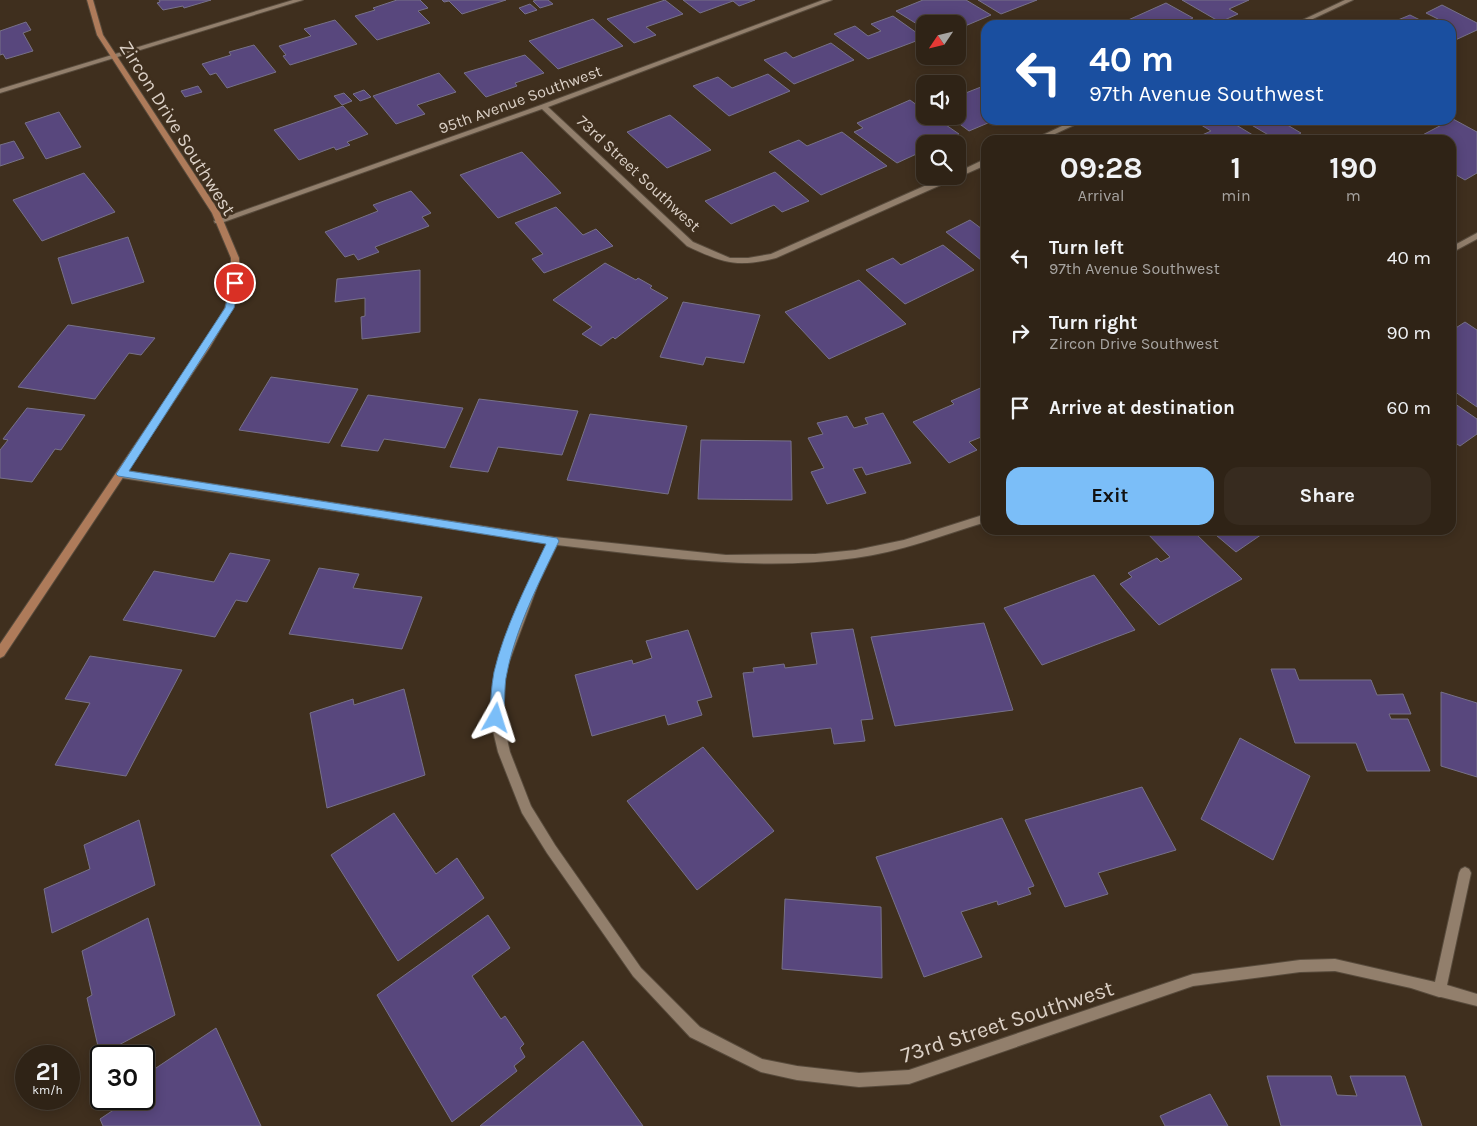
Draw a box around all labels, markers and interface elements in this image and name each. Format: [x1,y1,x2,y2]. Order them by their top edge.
north arrow [916,15,966,65]
map controls [916,15,966,185]
street label: Zircon Drive Southwest [114,37,240,220]
text: 40 m [1089,39,1174,80]
icon: left [1006,40,1071,105]
street label: 95th Avenue Southwest [436,61,604,138]
button: sound [916,75,966,125]
text: 97th Avenue Southwest [1089,81,1324,107]
street label: 73rd Street Southwest [573,111,704,235]
button: search [916,135,966,185]
text: 09:28 [1060,150,1143,186]
text: 1 [1231,150,1241,186]
text: 190 [1329,150,1377,186]
text: Arrival [1078,186,1125,205]
text: min [1221,186,1251,205]
text: m [1346,186,1361,205]
text: Turn left [1049,237,1124,259]
icon: left [1006,244,1034,272]
text: 40 m [1387,247,1431,269]
text: 97th Avenue Southwest [1049,259,1220,278]
pin [214,262,256,304]
icon: arrive [221,269,249,297]
text: Turn right [1049,312,1138,334]
icon: right [1006,319,1034,347]
text: 90 m [1386,322,1431,344]
text: Zircon Drive Southwest [1049,334,1219,353]
icon: arrive [1006,394,1034,422]
text: Arrive at destination [1049,397,1235,419]
text: 60 m [1387,397,1431,419]
button: Exit [1006,467,1214,525]
button: Share [1224,467,1431,525]
position arrow [469,691,521,743]
street label: 73rd Street Southwest [898,975,1117,1069]
speed limit sign: 30 [90,1045,155,1110]
text: 21 [35,1057,60,1086]
text: km/h [32,1083,63,1097]

